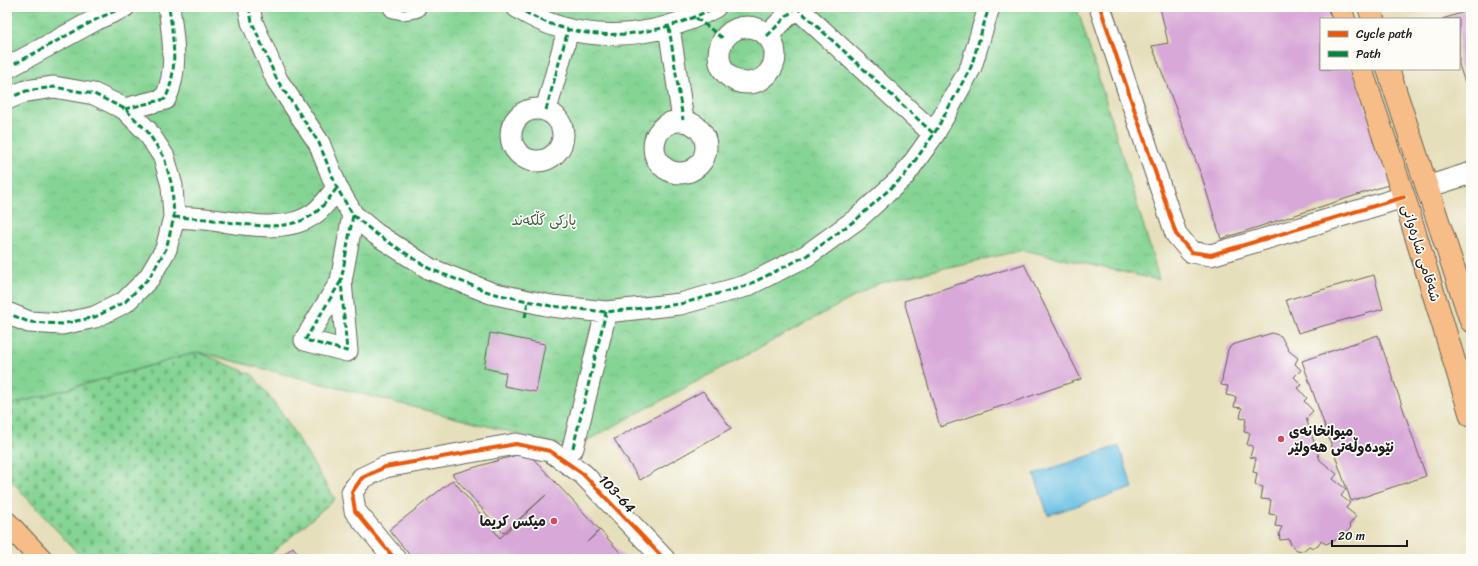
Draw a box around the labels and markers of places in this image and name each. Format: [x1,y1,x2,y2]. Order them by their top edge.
place label: میوانخانەی نێودەوڵەتی هەولێر [1287,419,1394,460]
marker: میوانخانەی نێودەوڵەتی هەولێر [1276,434,1286,444]
place label: ميكس كريما [480,509,546,534]
marker: ميكس كريما [549,516,559,526]

